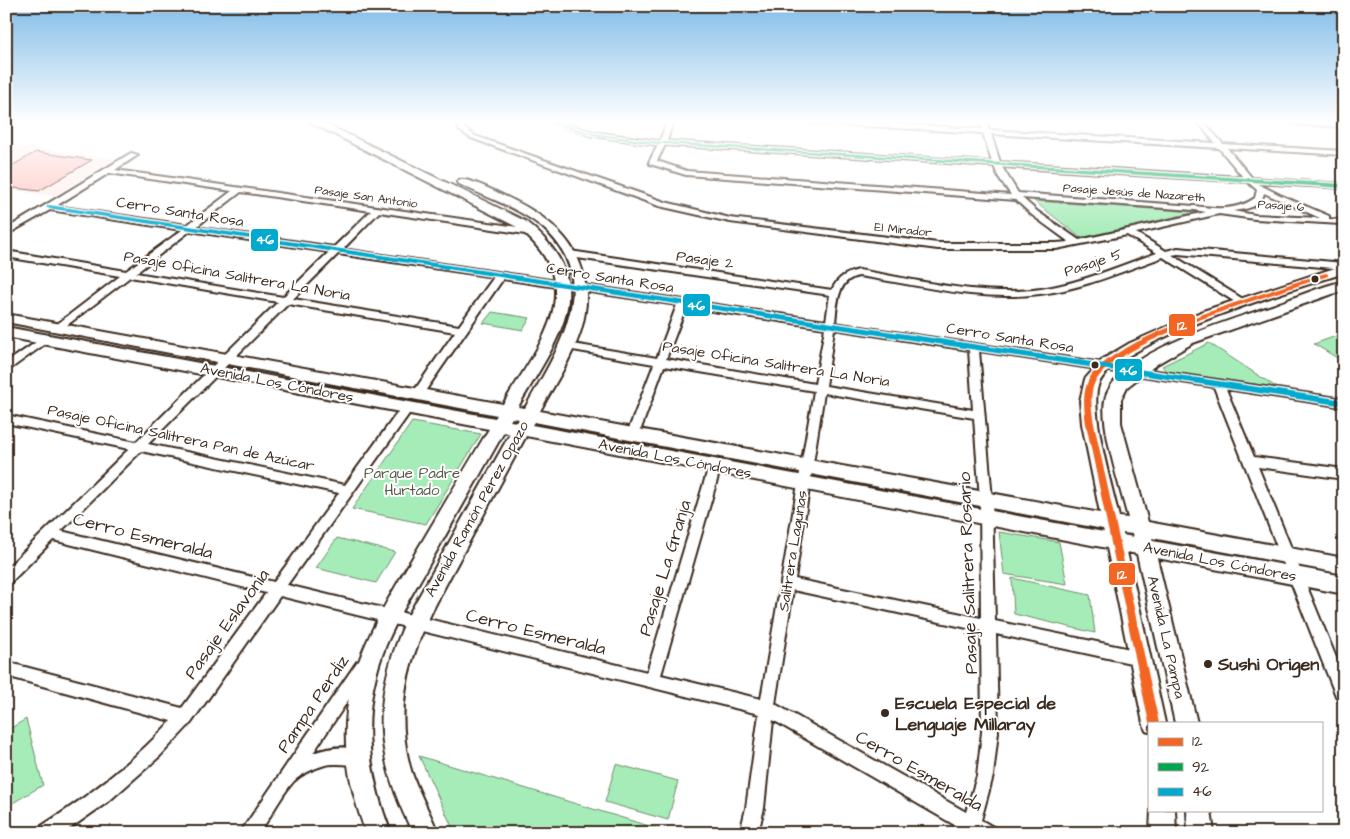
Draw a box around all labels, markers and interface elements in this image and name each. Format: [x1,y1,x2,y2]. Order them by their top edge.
street label: Pasaje Jesús de Nazareth [1063,180,1206,206]
street label: Pasaje San Antonio [313,181,419,213]
street label: Cerro Santa Rosa [115,192,245,232]
street label: Pasaje 6 [1257,196,1305,216]
street label: El Mirador [873,219,933,242]
line badge: 46 [250,228,279,252]
text: 46 [256,230,274,250]
street label: Pasaje 5 [1061,244,1125,282]
street label: Pasaje Oficina Salitrera La Noria [122,246,352,306]
street label: Pasaje 2 [675,246,735,274]
street label: Cerro Santa Rosa [545,258,675,298]
unlabelled marker [1310,274,1320,284]
line badge: 46 [682,293,711,317]
text: 46 [687,296,705,316]
line badge: 12 [1168,313,1196,337]
text: 12 [1177,316,1188,336]
street label: Cerro Santa Rosa [945,318,1075,358]
street label: Pasaje Oficina Salitrera La Noria [661,336,891,392]
street label: Avenida Los Cóndores [199,358,356,408]
line badge: 46 [1114,358,1143,382]
unlabelled marker [1090,360,1100,370]
text: 46 [1119,361,1137,381]
street label: Pasaje Oficina Salitrera Pan de Azúcar [46,399,316,477]
street label: Avenida Ramón Pérez Opazo [420,417,534,601]
street label: Avenida Los Cóndores [597,434,754,484]
park label: Parque Padre Hurtado [364,463,460,501]
street label: Pasaje Salitrera Rosario [952,471,984,675]
street label: Salitrera Lagunas [773,489,814,613]
street label: Pasaje La Granja [632,497,698,639]
street label: Cerro Esmeralda [70,507,216,565]
street label: Avenida Los Cóndores [1142,537,1299,587]
line badge: 12 [1108,562,1136,586]
street label: Pasaje Eslavonia [178,564,276,684]
text: 12 [1117,565,1128,585]
street label: Avenida La Pampa [1142,574,1190,701]
street label: Cerro Esmeralda [463,603,609,661]
street label: Pampa Perdiz [271,650,355,758]
place label: Sushi Origen [1217,652,1319,678]
marker: Sushi Origen [1202,658,1214,670]
place label: Escuela Especial de Lenguaje Millaray [895,691,1056,738]
marker: Escuela Especial de Lenguaje Millaray [879,707,891,719]
legend [1148,722,1322,812]
street label: Cerro Esmeralda [851,724,987,818]
text: 12 [1192,731,1203,752]
text: 92 [1192,757,1210,778]
text: 46 [1192,781,1212,802]

